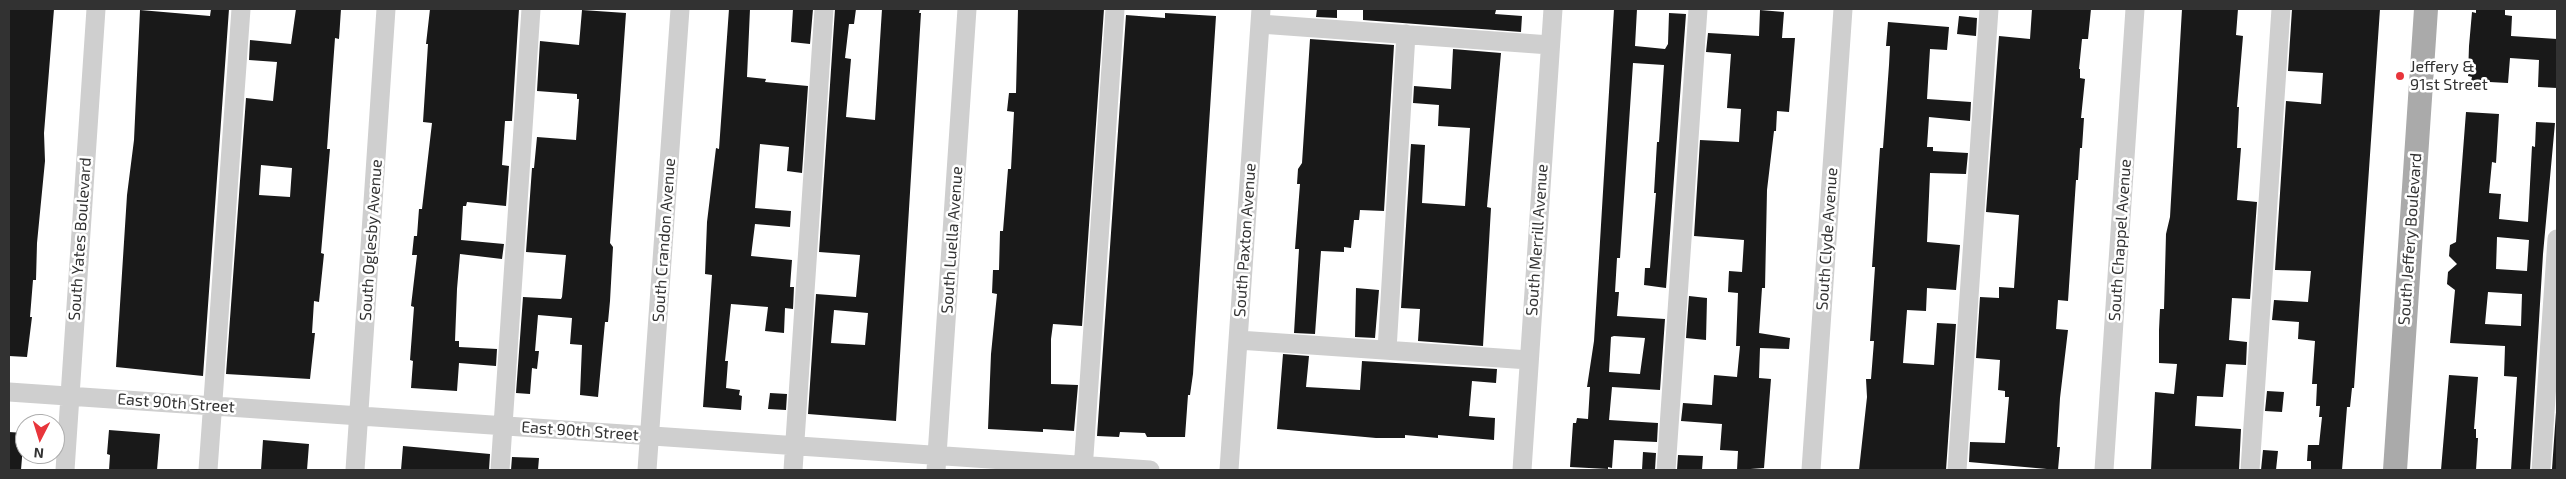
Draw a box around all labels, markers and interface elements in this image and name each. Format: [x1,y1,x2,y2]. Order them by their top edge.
place label: Jeffery & 91st Street [2410,57,2488,95]
marker: Jeffery & 91st Street [2394,70,2406,82]
street label: South Jeffery Boulevard [2394,152,2426,326]
street label: South Yates Boulevard [65,157,95,321]
street label: South Crandon Avenue [649,157,679,323]
street label: South Chappel Avenue [2105,158,2135,322]
street label: South Oglesby Avenue [356,159,386,321]
street label: South Paxton Avenue [1230,162,1260,318]
street label: South Merrill Avenue [1522,163,1552,317]
street label: South Luella Avenue [937,166,967,314]
street label: South Clyde Avenue [1812,167,1842,311]
street label: East 90th Street [117,389,235,417]
north arrow [15,414,65,464]
street label: East 90th Street [521,417,639,445]
text: N [33,445,45,462]

